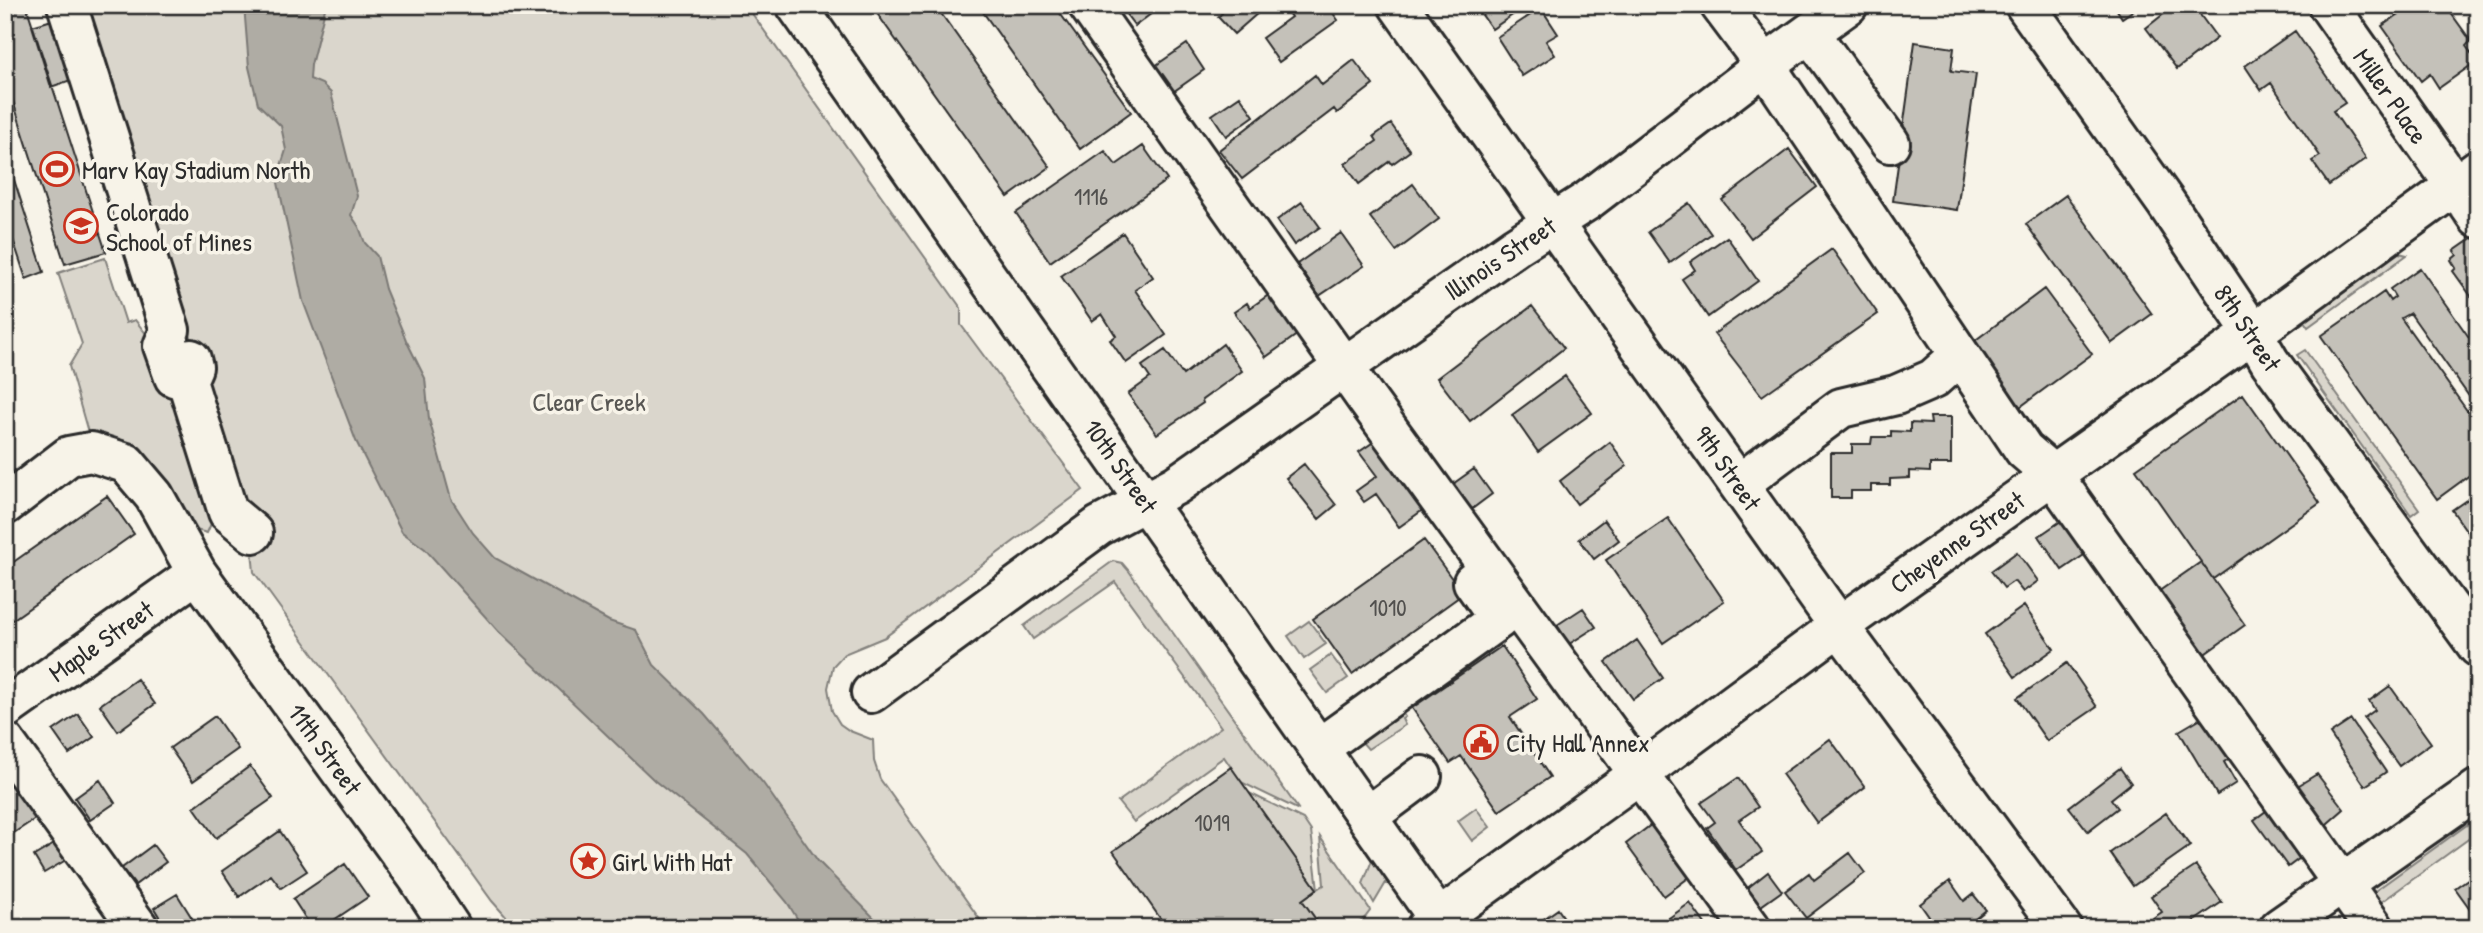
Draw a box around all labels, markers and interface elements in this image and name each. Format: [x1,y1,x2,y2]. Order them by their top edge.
street label: Miller Place [2345,41,2437,151]
sports icon: Marv Kay Stadium North [38,150,76,188]
place label: Marv Kay Stadium North [82,152,310,187]
house number: 1116 [1074,181,1108,212]
place label: Colorado School of Mines [106,194,252,259]
school or university icon: Colorado School of Mines [62,207,100,245]
street label: Illinois Street [1437,207,1564,308]
street label: 8th Street [2206,278,2290,379]
park label: Clear Creek [532,384,646,419]
street label: 10th Street [1076,412,1167,521]
street label: 9th Street [1686,419,1770,518]
street label: Cheyenne Street [1883,482,2032,601]
street label: Maple Street [42,591,161,690]
house number: 1010 [1369,592,1407,623]
street label: 11th Street [280,696,371,803]
public building icon: City Hall Annex [1462,723,1500,761]
place label: City Hall Annex [1506,725,1650,760]
house number: 1019 [1194,807,1230,838]
place icon: Girl With Hat [569,842,607,880]
place label: Girl With Hat [612,844,733,879]

